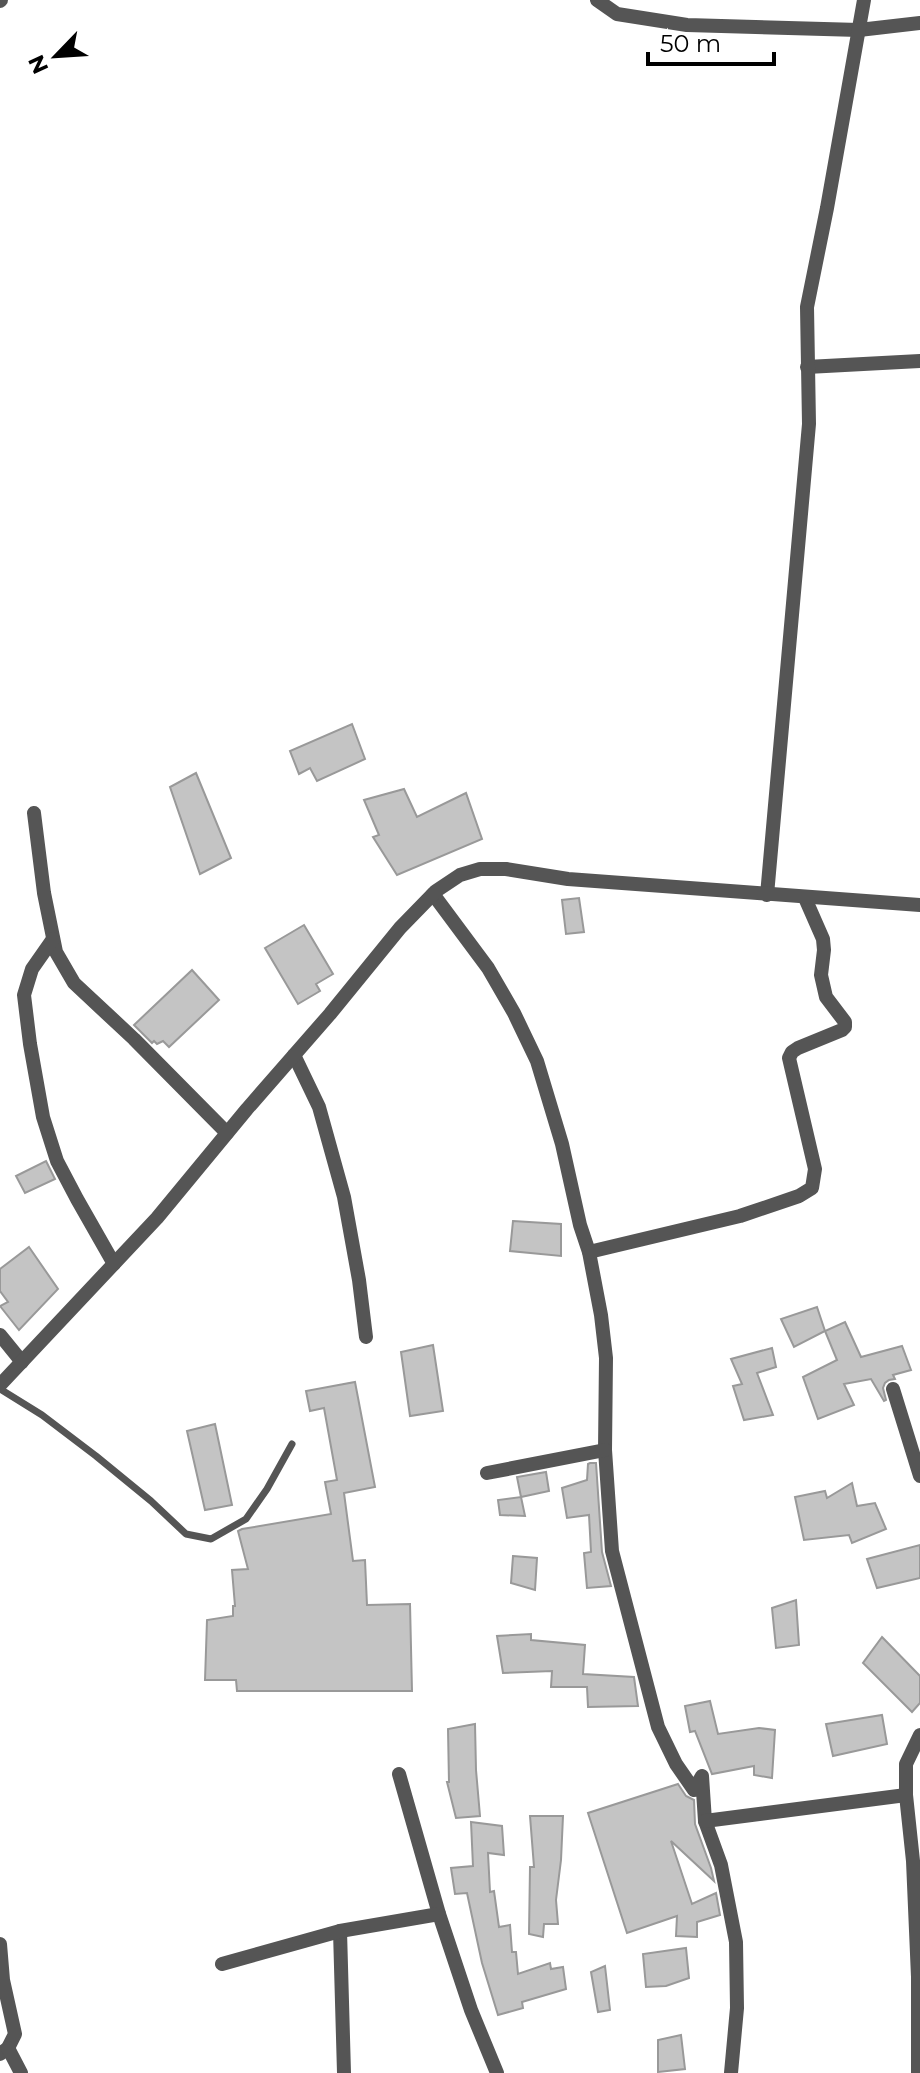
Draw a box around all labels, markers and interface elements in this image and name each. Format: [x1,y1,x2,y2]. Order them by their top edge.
north arrow [16,16,96,96]
scale bar [648,16,774,66]
text: 50 m [660,29,721,58]
text: N [22,50,54,78]

